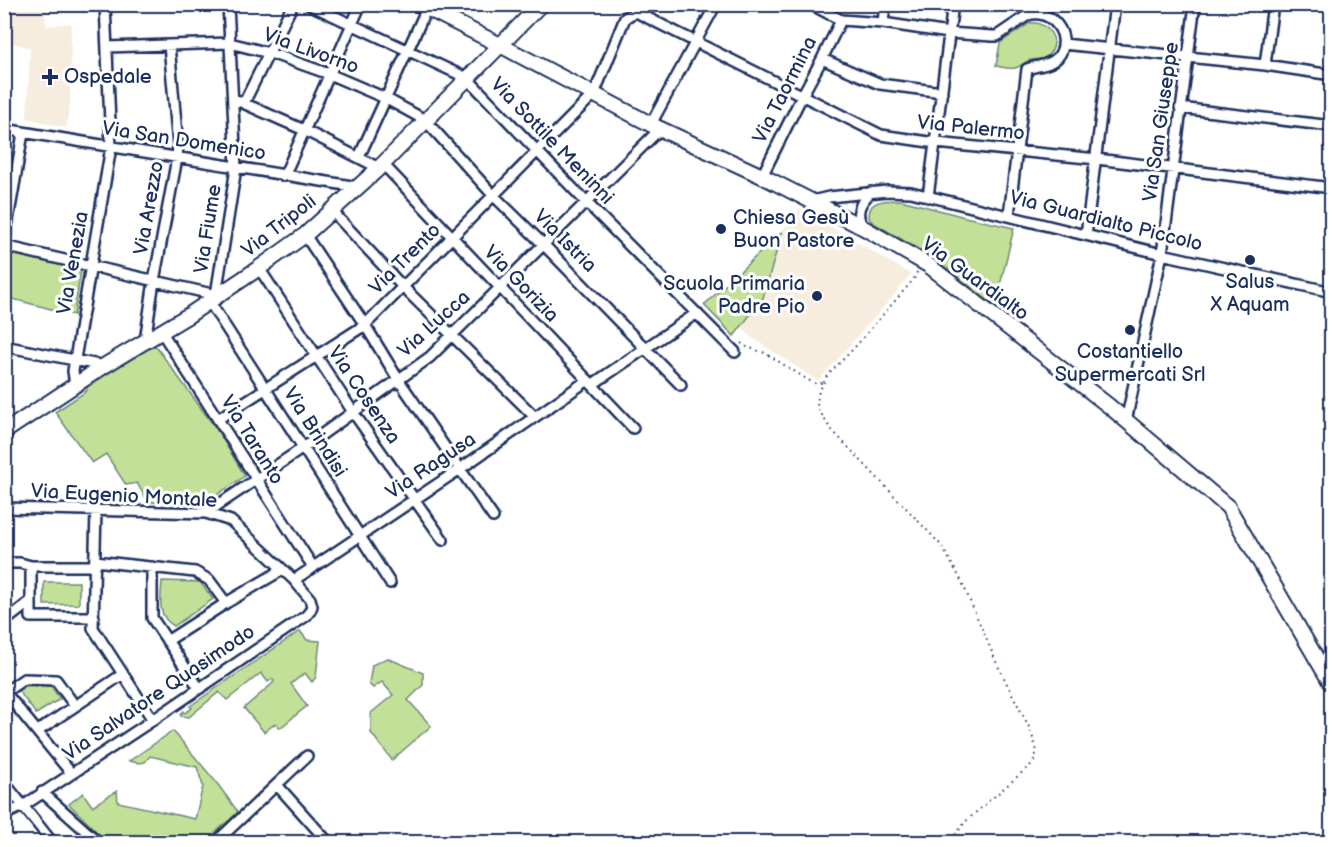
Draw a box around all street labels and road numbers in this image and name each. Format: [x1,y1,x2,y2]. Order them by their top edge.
street label: Via Livorno [260,23,362,79]
street label: Via Taormina [748,33,822,147]
street label: Via San Giuseppe [1138,40,1184,203]
street label: Via Sottile Meninni [485,72,619,210]
street label: Via Palermo [916,110,1026,146]
street label: Via San Domenico [100,116,268,166]
street label: Via Arezzo [129,159,169,257]
street label: Via Fiume [189,183,227,275]
street label: Via Guardialto Piccolo [1007,185,1205,257]
street label: Via Tripoli [237,189,321,263]
street label: Via Istria [529,205,601,277]
street label: Via Venezia [52,209,94,317]
street label: Via Trento [364,218,446,300]
street label: Via Guardialto [917,232,1033,326]
street label: Via Gorizia [478,241,564,327]
street label: Via Lucca [393,285,475,363]
street label: Via Cosenza [322,341,406,449]
street label: Via Brindisi [278,383,352,481]
street label: Via Taranto [215,391,289,489]
street label: Via Ragusa [382,427,480,505]
street label: Via Eugenio Montale [30,479,218,513]
street label: Via Salvatore Quasimodo [59,620,259,766]

